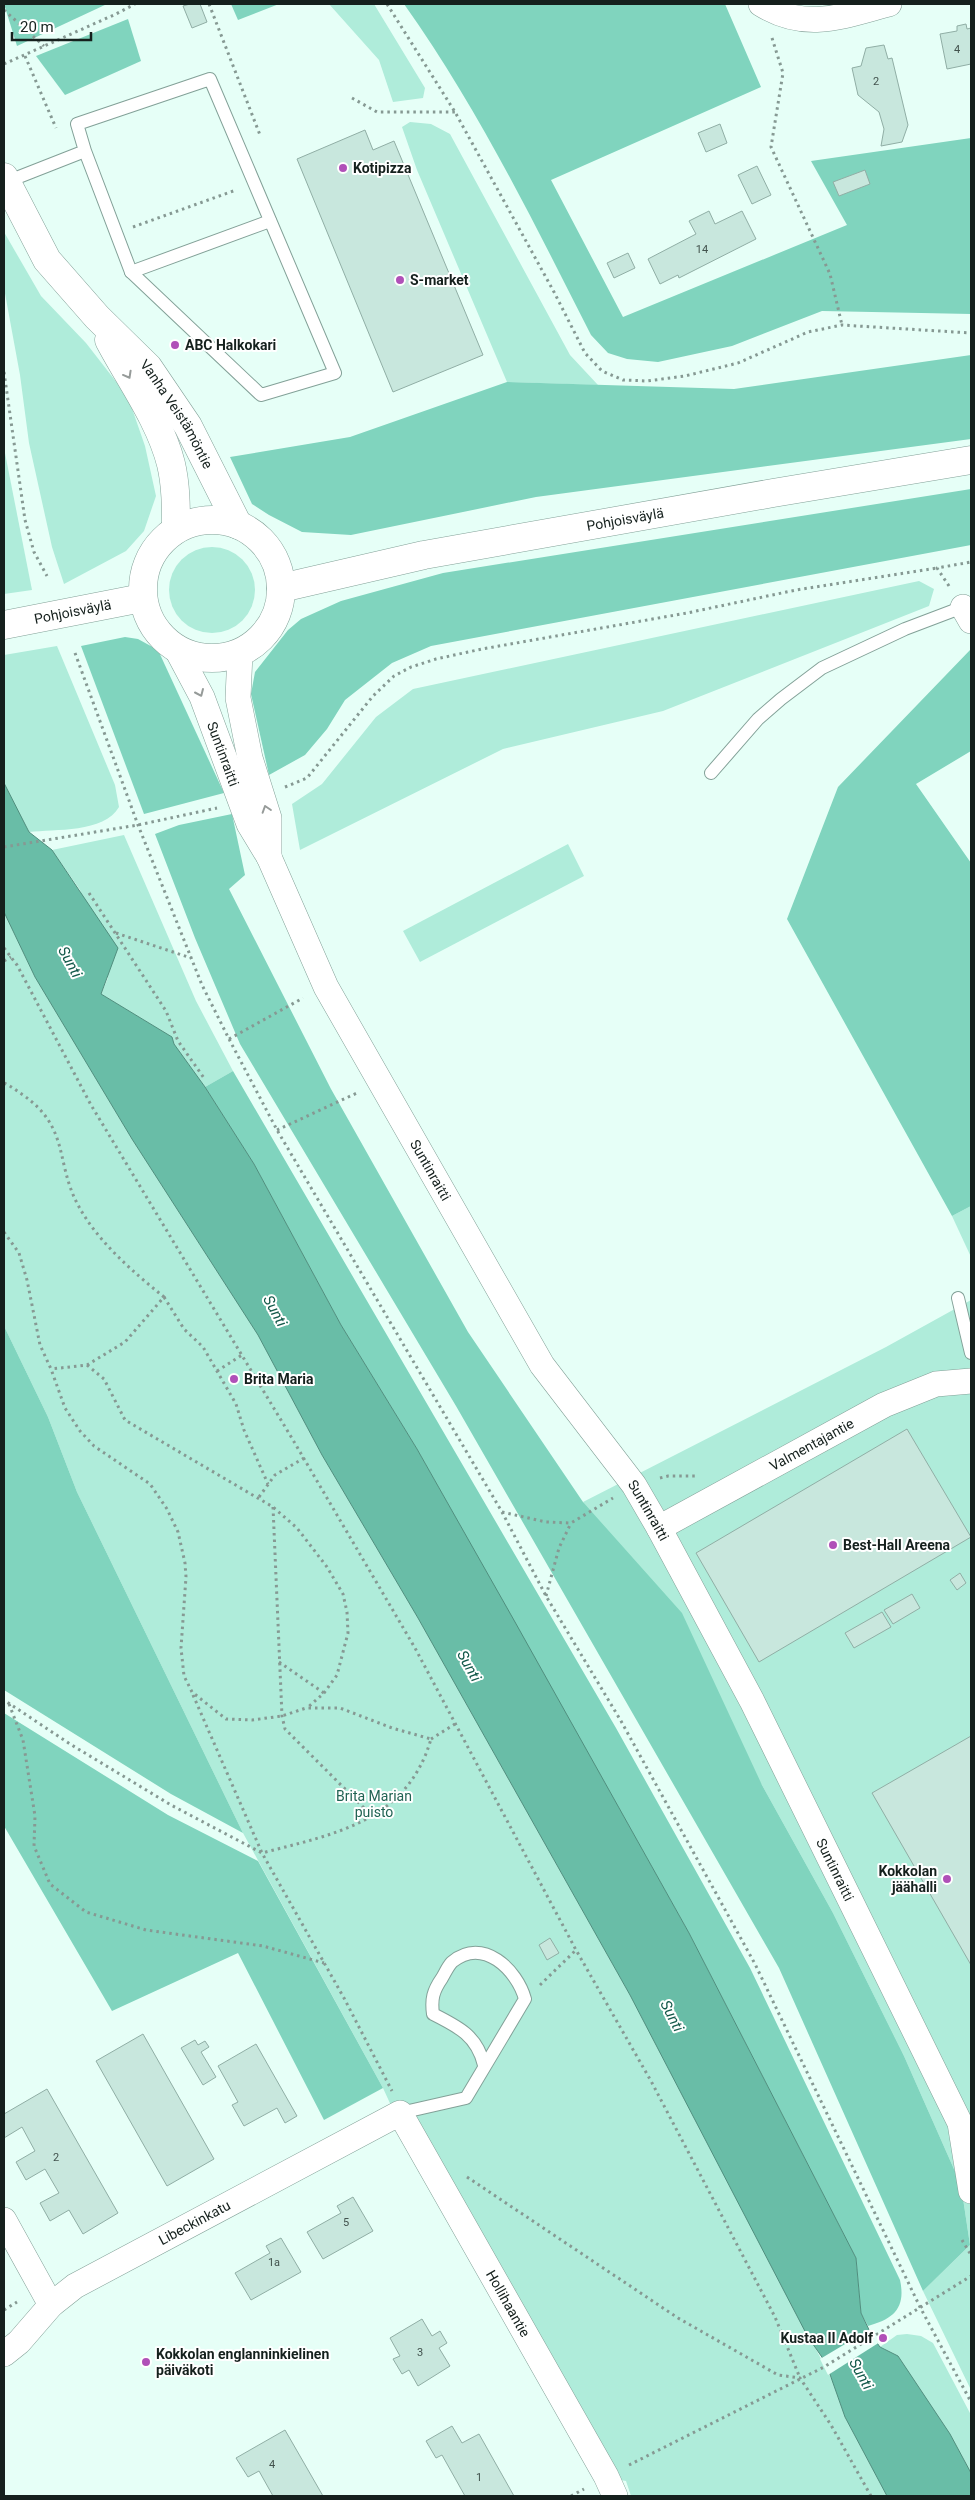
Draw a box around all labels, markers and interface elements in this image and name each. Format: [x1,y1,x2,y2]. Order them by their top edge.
scale bar [12,10,91,42]
text: 20 m [20,18,54,36]
house number: 4 [954,43,960,56]
house number: 2 [873,75,879,88]
place label: Kotipizza [353,160,412,176]
marker: Kotipizza [337,162,349,174]
house number: 14 [696,243,708,256]
place label: S-market [410,272,469,288]
marker: S-market [394,274,406,286]
place label: ABC Halkokari [185,337,276,353]
marker: ABC Halkokari [169,339,181,351]
street label: Vanha Veistämöntie [137,356,216,471]
one-way arrow [122,370,132,379]
street label: Pohjoisväylä [585,505,665,534]
street label: Pohjoisväylä [33,596,113,627]
one-way arrow [193,688,204,697]
street label: Suntinraitti [204,720,242,788]
one-way arrow [262,805,272,813]
water label: Sunti [54,943,86,981]
street label: Suntinraitti [407,1137,454,1203]
water label: Sunti [259,1292,291,1330]
place label: Brita Maria [244,1371,314,1387]
marker: Brita Maria [228,1373,240,1385]
street label: Valmentajantie [767,1415,857,1474]
street label: Suntinraitti [625,1477,672,1544]
place label: Best‑Hall Areena [843,1537,951,1553]
marker: Best‑Hall Areena [827,1539,839,1551]
water label: Sunti [453,1647,485,1685]
park label: Brita Marian puisto [336,1788,412,1820]
street label: Suntinraitti [813,1836,857,1904]
place label: Kokkolan jäähalli [878,1863,937,1895]
marker: Kokkolan jäähalli [941,1873,953,1885]
water label: Sunti [656,1997,688,2035]
house number: 2 [53,2151,59,2164]
street label: Libeckinkatu [156,2197,233,2248]
house number: 5 [343,2216,349,2229]
house number: 1a [268,2256,280,2269]
street label: Hollihaantie [483,2267,533,2340]
place label: Kustaa II Adolf [780,2330,874,2346]
marker: Kustaa II Adolf [877,2332,889,2344]
place label: Kokkolan englanninkielinen päiväkoti [156,2346,329,2378]
house number: 3 [417,2346,423,2359]
water label: Sunti [845,2355,877,2393]
marker: Kokkolan englanninkielinen päiväkoti [140,2356,152,2368]
house number: 4 [269,2458,275,2471]
house number: 1 [476,2471,482,2484]

